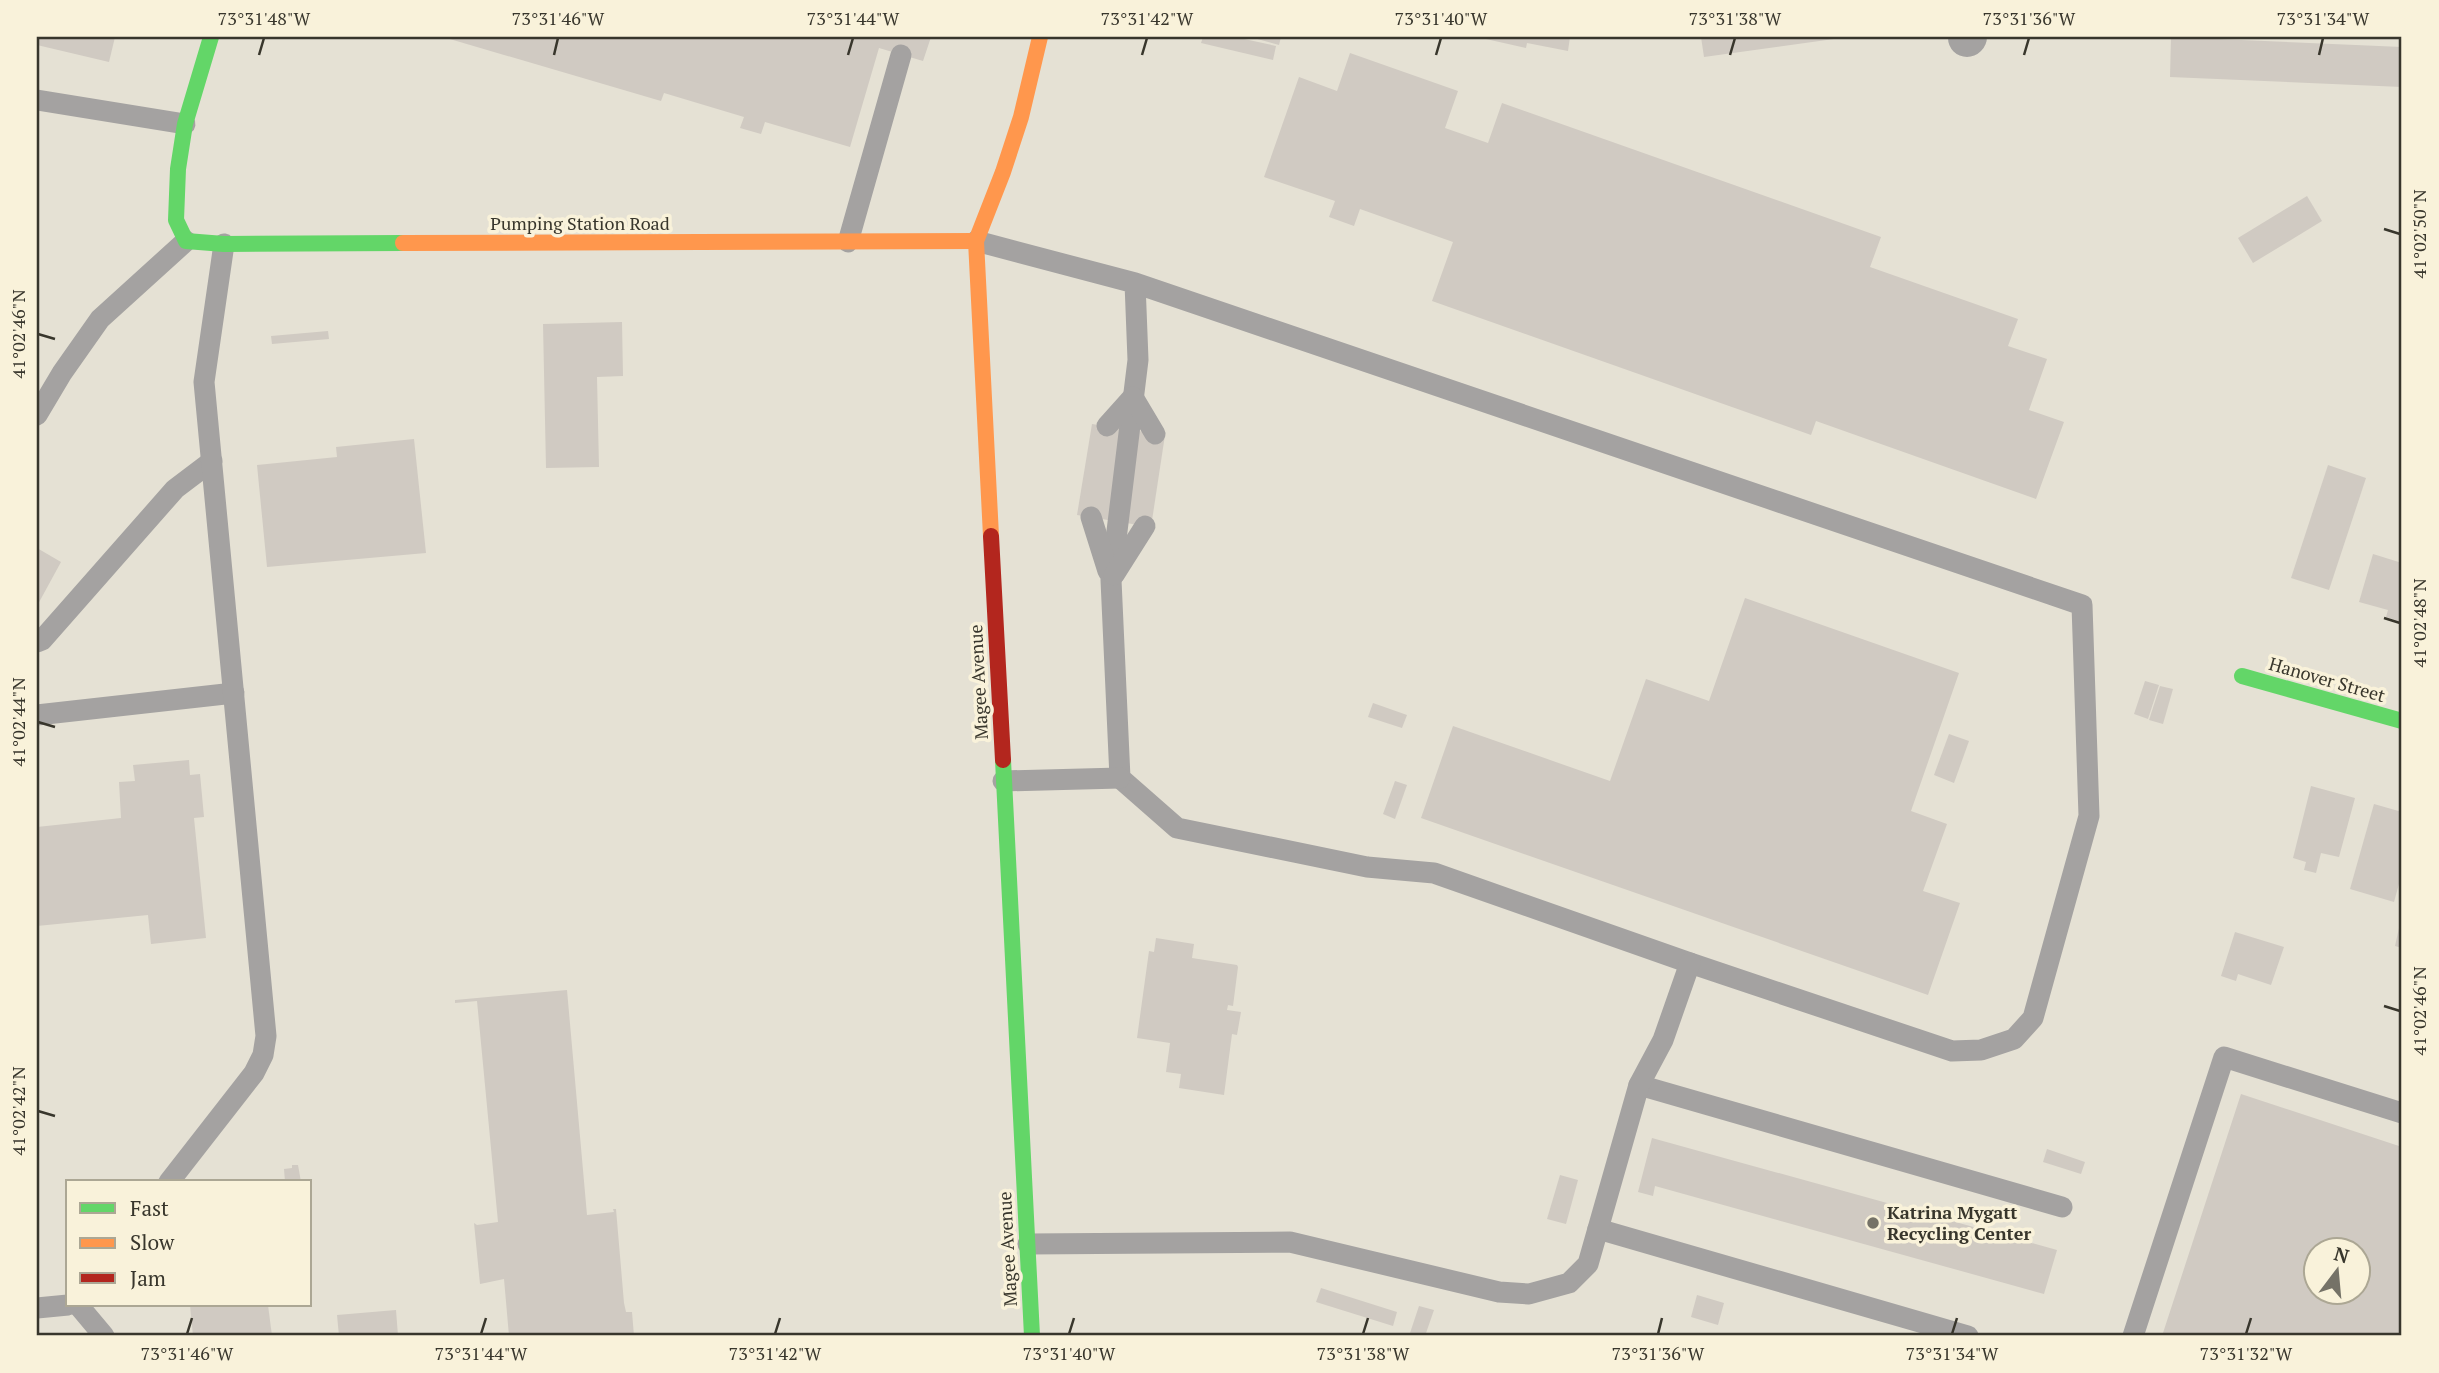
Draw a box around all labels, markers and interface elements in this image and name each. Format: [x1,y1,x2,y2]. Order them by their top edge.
text: 73°31'48"W [218,6,311,30]
text: 73°31'46"W [512,6,605,30]
text: 73°31'44"W [807,6,900,30]
text: 73°31'42"W [1101,6,1194,30]
text: 73°31'40"W [1395,6,1488,30]
text: 73°31'38"W [1689,6,1782,30]
text: 73°31'36"W [1983,6,2076,30]
text: 73°31'34"W [2277,6,2370,30]
text: 41°02'50"N [2407,189,2431,279]
street label: Pumping Station Road [490,211,670,235]
text: 41°02'46"N [6,289,30,379]
text: 41°02'48"N [2407,578,2431,668]
street label: Magee Avenue [963,624,993,740]
street label: Hanover Street [2266,651,2388,707]
text: 41°02'44"N [6,677,30,767]
text: 41°02'46"N [2407,966,2431,1056]
text: 41°02'42"N [6,1066,30,1156]
legend [66,1180,312,1306]
street label: Magee Avenue [992,1191,1022,1307]
text: Fast [130,1194,169,1222]
place label: Katrina Mygatt Recycling Center [1887,1200,2031,1245]
marker: Katrina Mygatt Recycling Center [1865,1215,1881,1231]
text: Slow [130,1228,175,1256]
north arrow [2302,1236,2372,1306]
text: N [2331,1240,2353,1268]
text: Jam [130,1264,166,1292]
text: 73°31'46"W [141,1341,234,1365]
text: 73°31'44"W [435,1341,528,1365]
text: 73°31'42"W [729,1341,822,1365]
text: 73°31'40"W [1023,1341,1116,1365]
text: 73°31'38"W [1317,1341,1410,1365]
text: 73°31'36"W [1612,1341,1705,1365]
text: 73°31'34"W [1906,1341,1999,1365]
text: 73°31'32"W [2200,1341,2293,1365]

